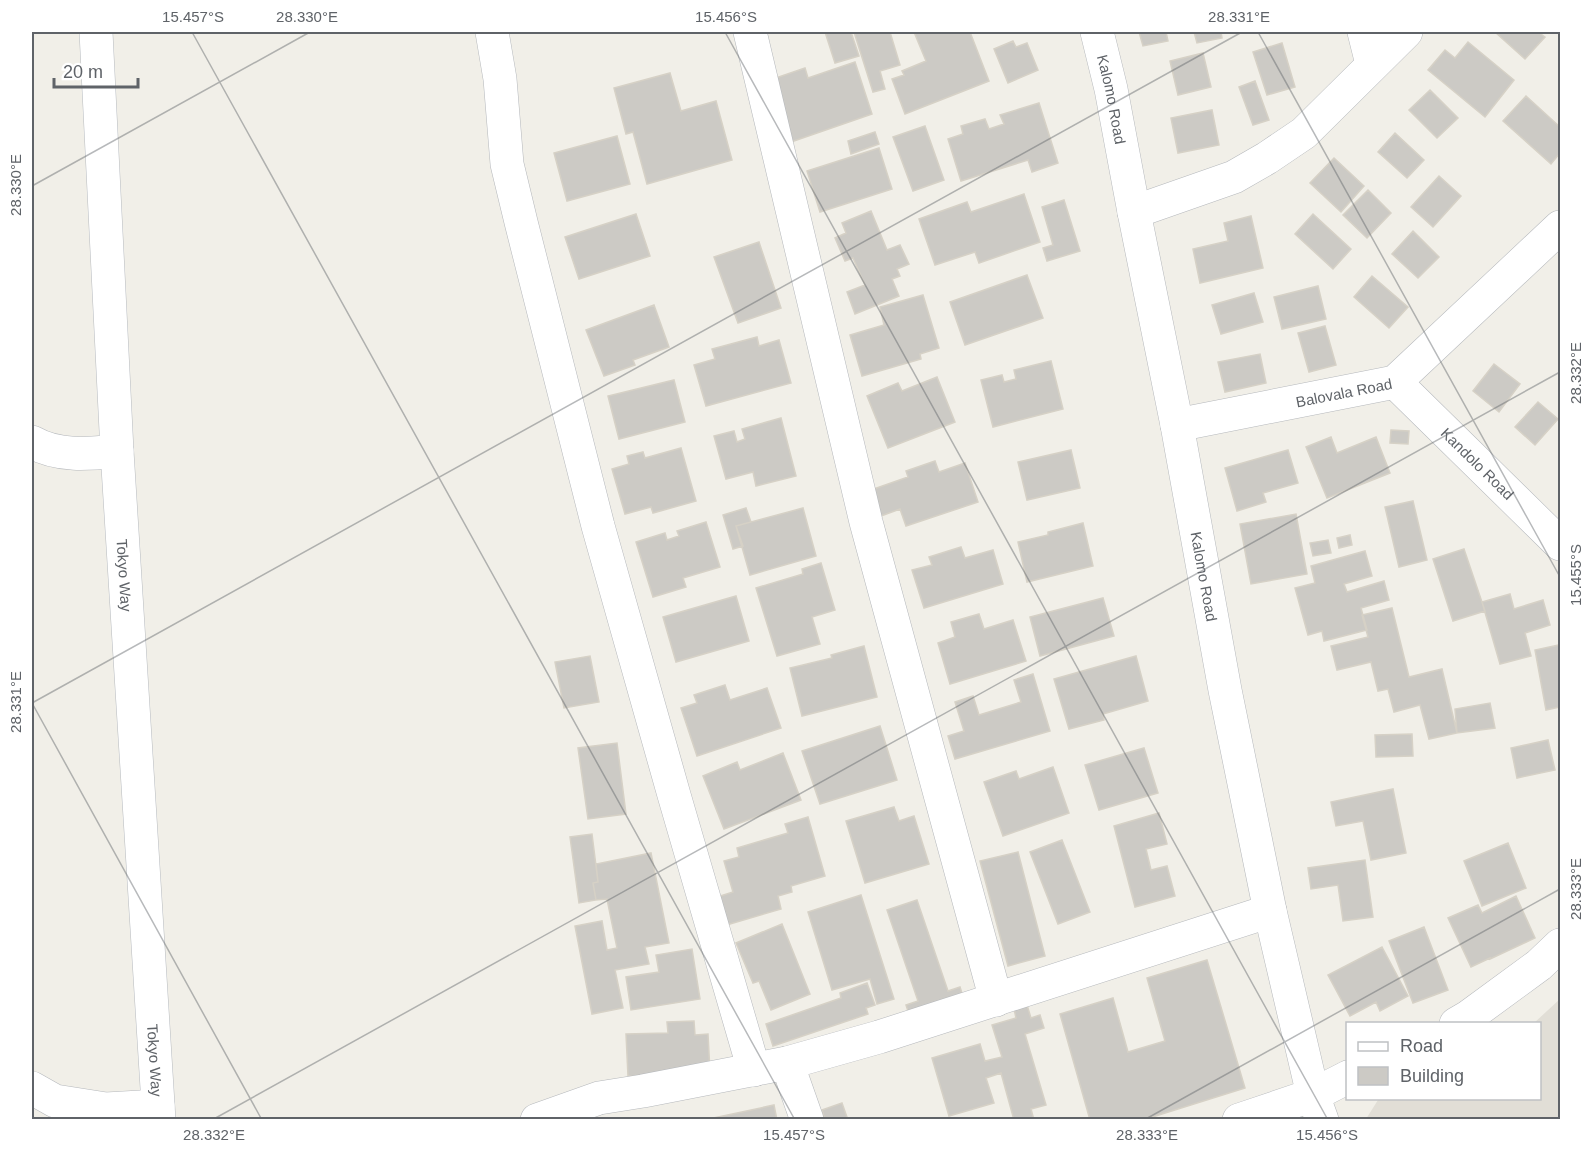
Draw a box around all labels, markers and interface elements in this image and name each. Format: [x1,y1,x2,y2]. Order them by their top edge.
text: 15.457°S [162,8,224,25]
text: 28.330°E [276,8,338,25]
text: 15.456°S [695,8,757,25]
text: 28.331°E [1208,8,1270,25]
scale bar [54,51,138,89]
street label: Kalomo Road [1094,53,1130,145]
text: 20 m [63,62,103,82]
text: 28.330°E [7,154,24,216]
text: 28.332°E [1567,342,1584,404]
street label: Balovala Road [1294,374,1393,410]
street label: Kandolo Road [1438,424,1518,503]
street label: Kalomo Road [1188,530,1221,623]
street label: Tokyo Way [114,538,136,613]
text: 15.455°S [1567,544,1584,606]
text: 28.331°E [7,671,24,733]
text: 28.333°E [1567,858,1584,920]
legend [1346,1022,1541,1100]
street label: Tokyo Way [144,1023,166,1098]
text: Road [1400,1036,1443,1056]
text: Building [1400,1066,1464,1086]
text: 28.332°E [183,1126,245,1143]
text: 15.457°S [763,1126,825,1143]
text: 28.333°E [1116,1126,1178,1143]
text: 15.456°S [1296,1126,1358,1143]

